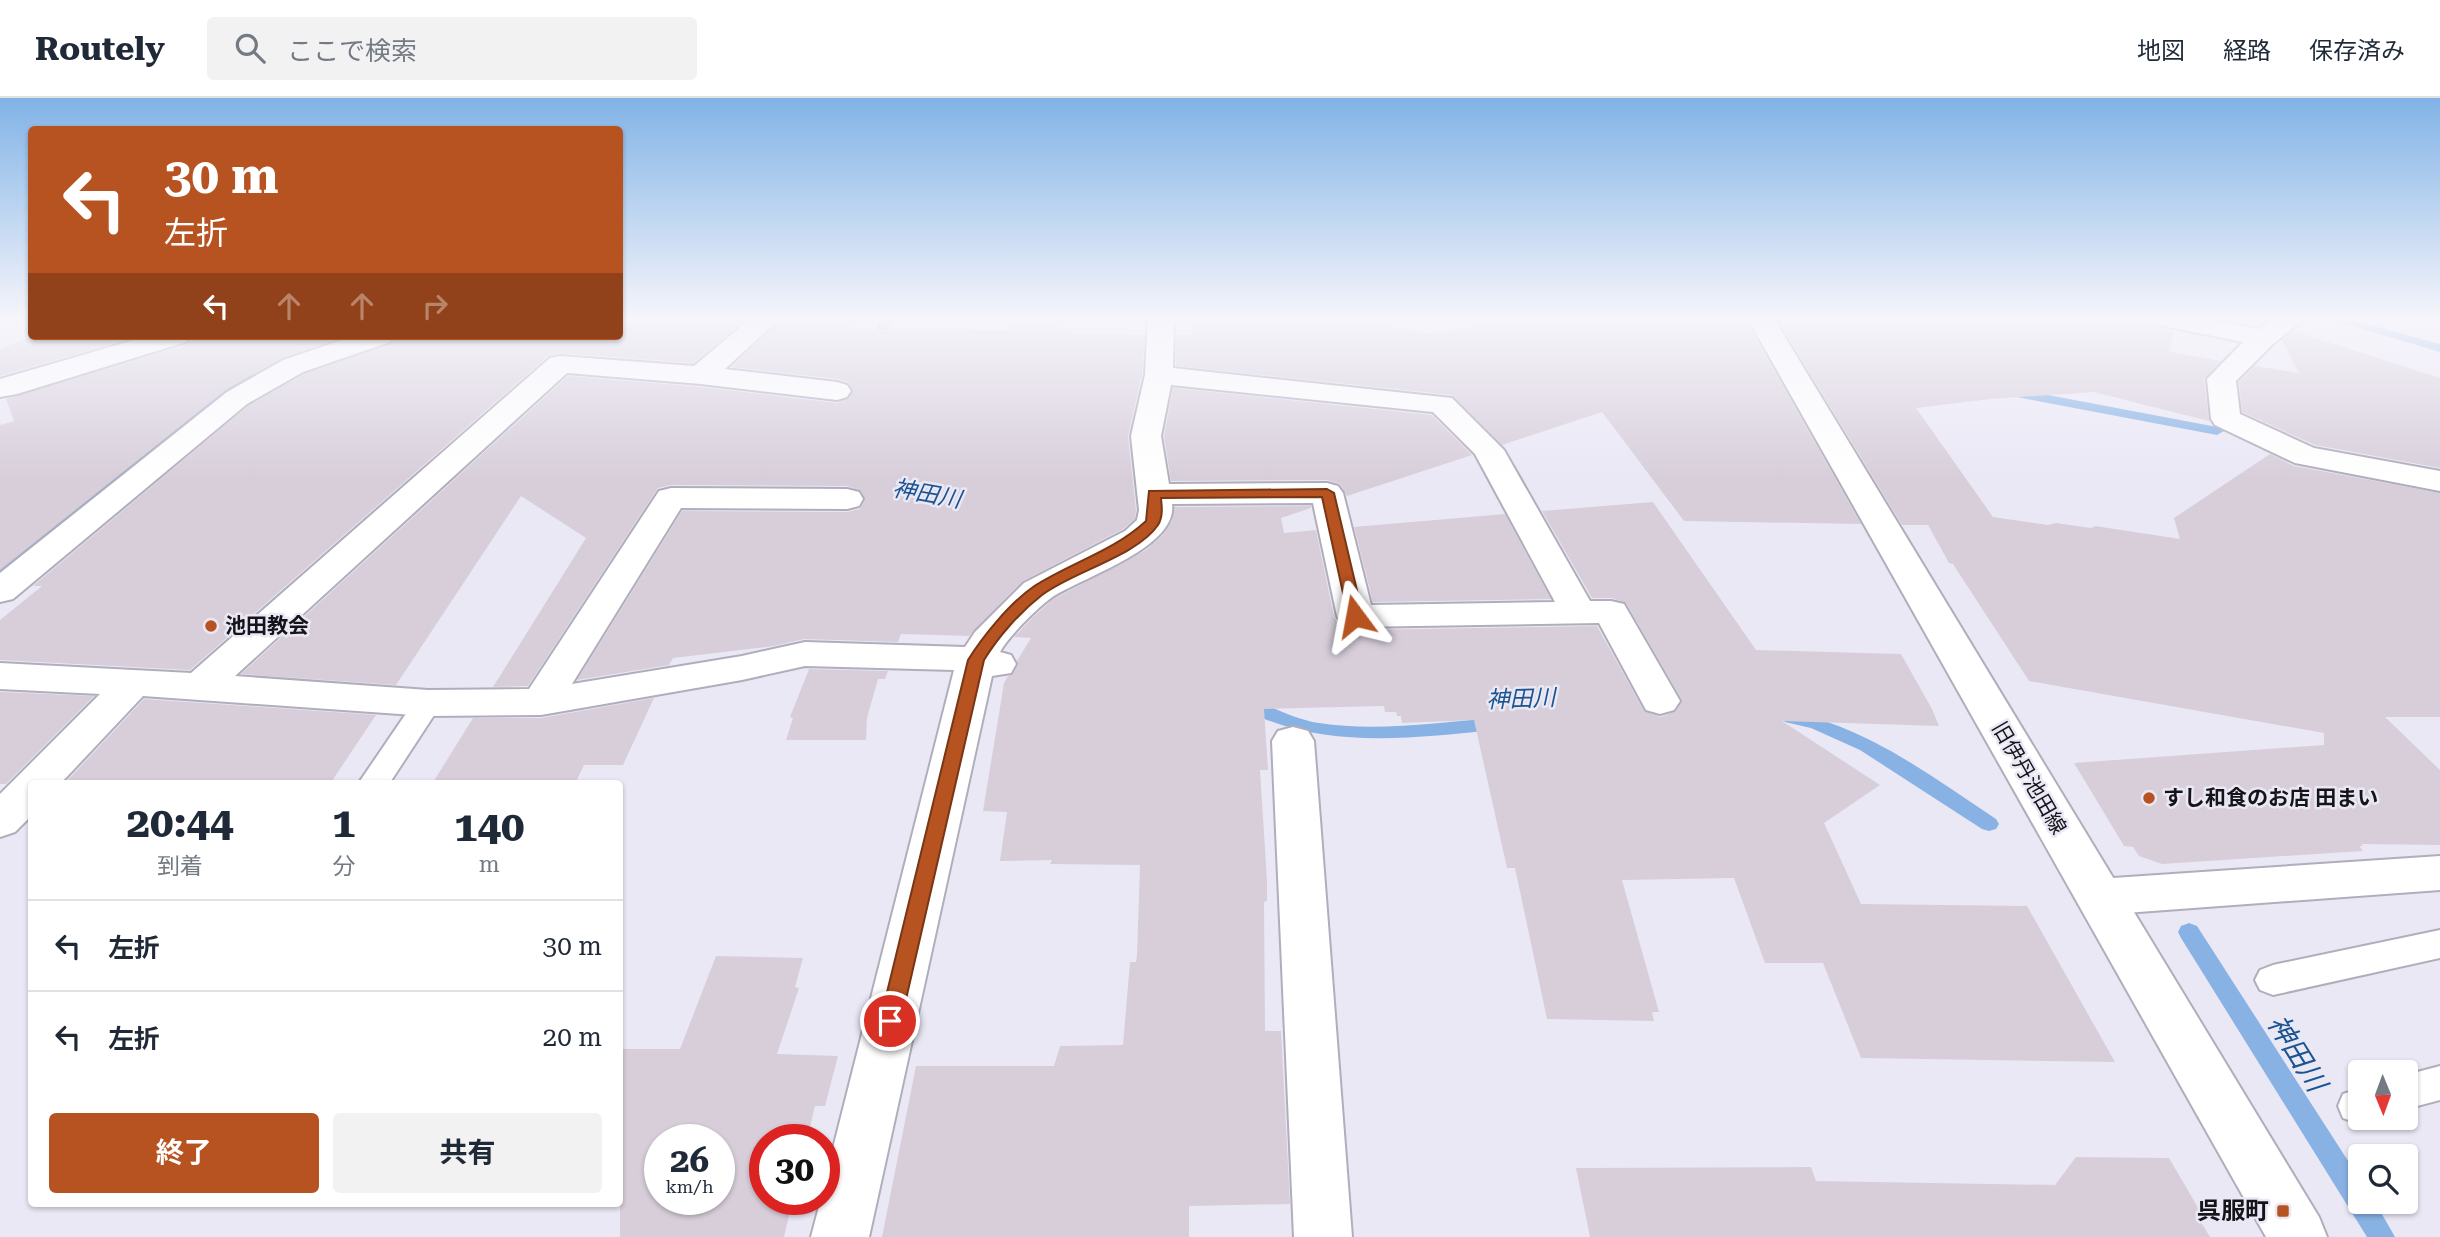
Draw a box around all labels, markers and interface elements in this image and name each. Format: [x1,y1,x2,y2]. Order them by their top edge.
search box [207,17,697,80]
text: Routely [35,29,165,68]
icon: search [231,29,269,67]
text: ここで検索 [287,36,417,66]
text: 地図 [2137,37,2185,65]
text: 経路 [2223,37,2271,65]
text: 保存済み [2309,37,2405,65]
text: 30 m [164,148,279,205]
icon: left [49,154,140,245]
text: 左折 [164,214,228,252]
icon: left [197,287,235,325]
icon: ahead [270,287,308,325]
icon: ahead [343,287,381,325]
icon: right [416,287,454,325]
water label: 神田川 [891,475,966,514]
position arrow [1318,579,1392,653]
place label: 池田教会 [225,614,309,638]
marker: 池田教会 [203,618,219,634]
water label: 神田川 [1486,684,1559,714]
street label: 旧伊丹池田線 [1987,717,2071,839]
place label: すし和食のお店 田まい [2163,786,2378,810]
marker: すし和食のお店 田まい [2141,790,2157,806]
text: 20:44 [126,798,234,847]
text: 1 [332,798,356,847]
text: 140 [454,802,525,851]
text: m [479,851,500,878]
text: 到着 [157,853,203,880]
text: 分 [332,853,355,880]
icon: left [49,927,87,965]
text: 30 m [543,931,602,961]
text: 左折 [108,933,160,963]
pin [860,991,920,1051]
icon: arrive [871,1002,909,1040]
water label: 神田川 [2261,1009,2335,1100]
icon: left [49,1018,87,1056]
text: 20 m [543,1022,602,1052]
text: 左折 [108,1024,160,1054]
north arrow [2348,1060,2418,1130]
map controls [2348,1060,2418,1214]
button: 終了 [49,1113,319,1193]
button: 共有 [333,1113,602,1193]
speed limit sign: 30 [749,1124,840,1215]
text: 26 [670,1140,709,1181]
button: search [2348,1144,2418,1214]
text: km/h [665,1176,714,1197]
place label: 呉服町 [2197,1197,2269,1225]
marker: 呉服町 [2275,1203,2291,1219]

